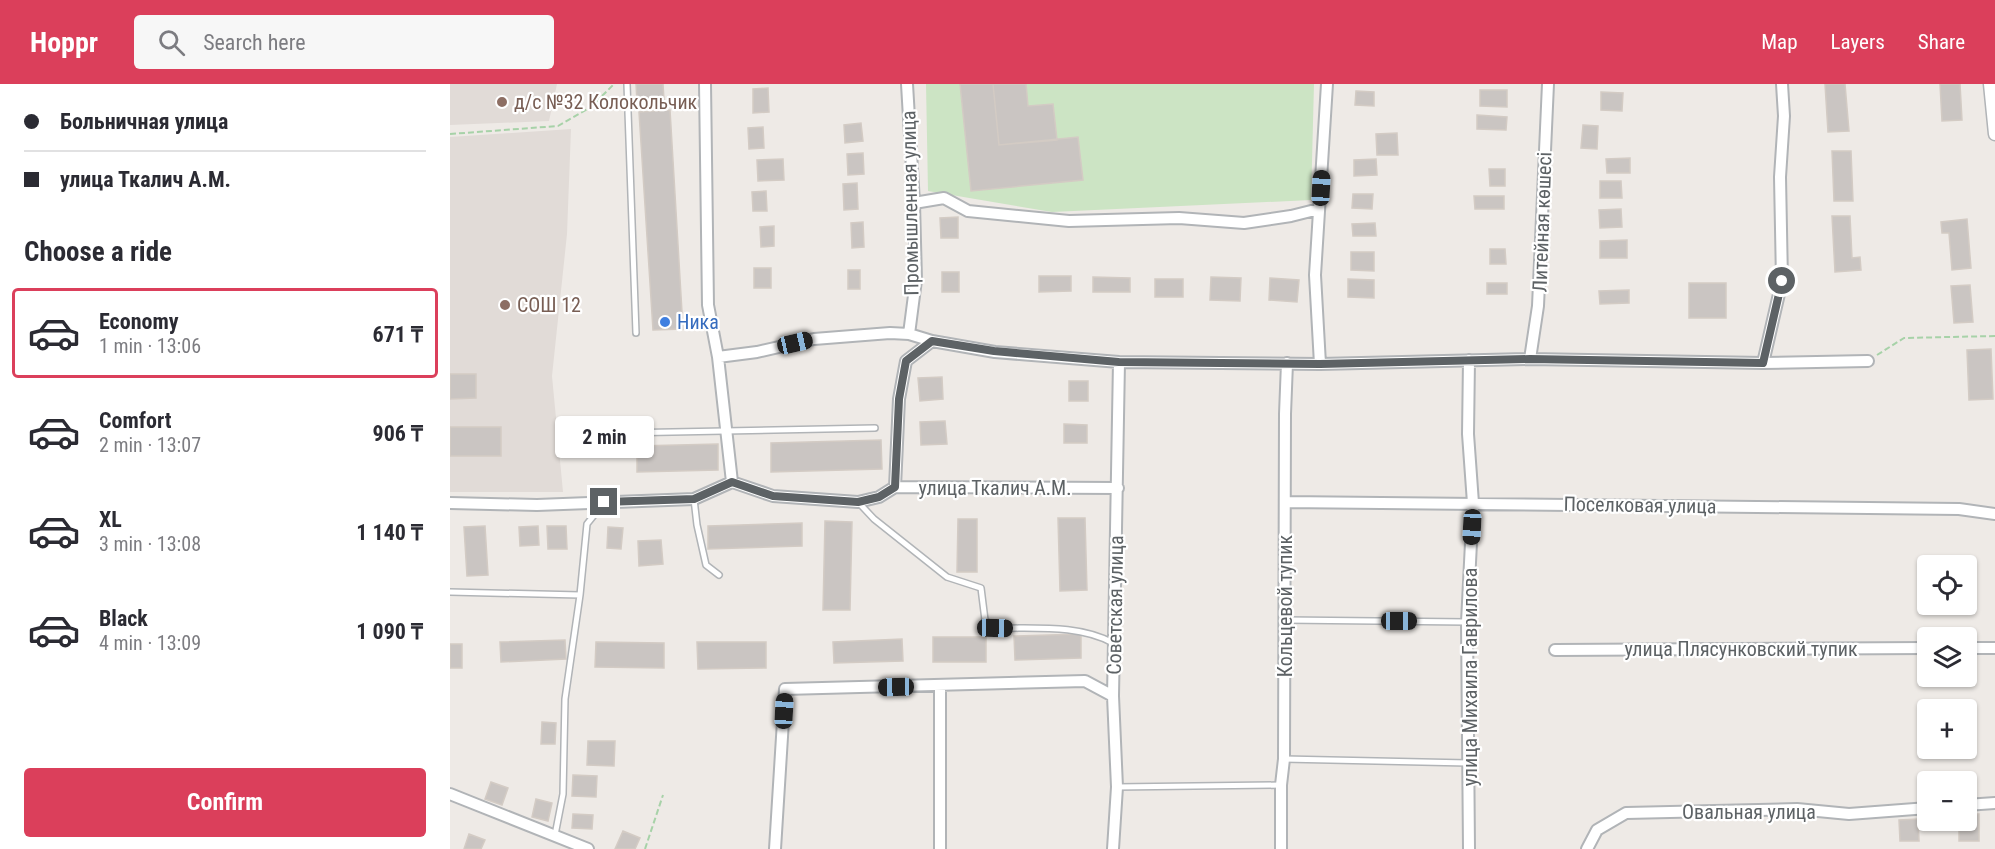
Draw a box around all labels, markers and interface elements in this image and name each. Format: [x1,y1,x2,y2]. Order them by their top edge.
search box [134,15,554,69]
text: Hoppr [30,26,98,59]
icon: search [155,26,188,59]
text: Search here [203,30,305,55]
text: Map [1761,30,1798,54]
text: Layers [1831,30,1885,54]
text: Share [1918,30,1965,54]
place label: д/с №32 Колокольчик [514,90,698,114]
marker: д/с №32 Колокольчик [495,95,509,109]
text: Больничная улица [60,109,228,134]
street label: Промышленная улица [896,110,924,296]
street label: Литейная көшесі [1528,151,1556,293]
text: улица Ткалич А.М. [60,167,231,192]
car [1311,170,1331,206]
text: Choose a ride [24,236,172,268]
route start [1768,267,1795,294]
place label: СОШ 12 [517,293,581,317]
marker: СОШ 12 [498,298,512,312]
icon: car [27,306,81,360]
text: Economy [99,309,179,334]
place label: Ника [677,310,719,334]
marker: Ника [658,315,672,329]
text: 671 ₸ [373,322,423,347]
car [775,330,815,356]
text: 1 min · 13:06 [99,334,201,358]
icon: car [27,405,81,459]
text: Comfort [99,408,172,433]
callout: 2 min [554,415,654,457]
text: 906 ₸ [373,421,423,446]
text: 2 min [582,425,627,449]
text: 2 min · 13:07 [99,433,201,457]
street label: улица Ткалич А.М. [919,476,1071,500]
route end [590,488,617,515]
street label: Поселковая улица [1563,492,1717,518]
icon: car [27,504,81,558]
text: XL [99,507,122,532]
car [1462,509,1482,545]
text: 1 140 ₸ [356,520,423,545]
text: 3 min · 13:08 [99,532,201,556]
street label: Кольцевой тупик [1273,534,1297,677]
street label: Советская улица [1102,535,1128,675]
map controls [1917,555,1977,831]
button: locate [1917,555,1977,615]
street label: улица Михаила Гаврилова [1458,568,1482,786]
icon: car [27,603,81,657]
text: Black [99,606,148,631]
car [1381,612,1417,630]
text: 1 090 ₸ [356,619,423,644]
car [977,619,1013,637]
button: layers [1917,627,1977,687]
text: 4 min · 13:09 [99,631,201,655]
street label: улица Плясунковский тупик [1624,637,1858,661]
car [878,678,914,696]
car [774,693,794,729]
button: + [1917,699,1977,759]
button: Confirm [24,768,426,837]
button: − [1917,771,1977,831]
street label: Овальная улица [1682,800,1816,824]

